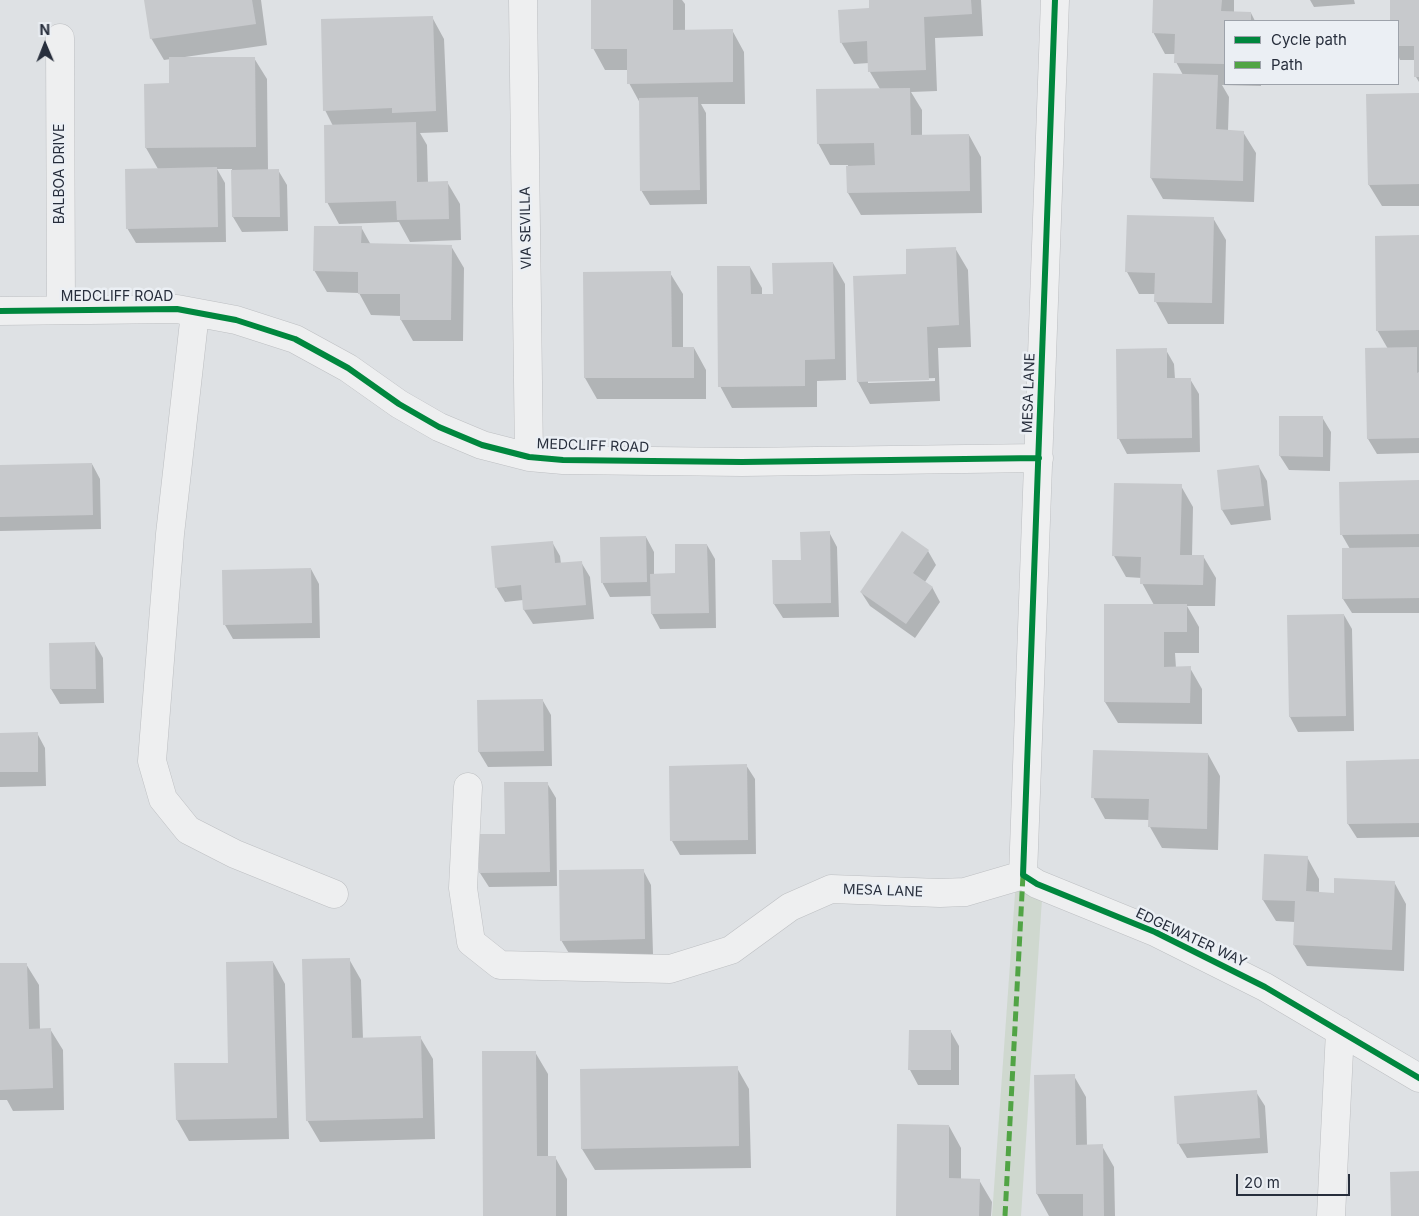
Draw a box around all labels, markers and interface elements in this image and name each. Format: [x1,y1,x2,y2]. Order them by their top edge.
north arrow [20,20,70,70]
legend [1224,20,1399,85]
text: N [39,21,50,38]
text: Cycle path [1271,30,1347,49]
text: Path [1271,55,1303,74]
street label: BALBOA DRIVE [52,124,68,224]
street label: VIA SEVILLA [517,186,535,270]
street label: MEDCLIFF ROAD [61,289,173,305]
street label: MESA LANE [1019,353,1039,433]
street label: MEDCLIFF ROAD [536,436,650,456]
street label: MESA LANE [843,881,923,901]
street label: EDGEWATER WAY [1133,905,1249,971]
scale bar [1239,1164,1353,1196]
text: 20 m [1244,1173,1280,1192]

